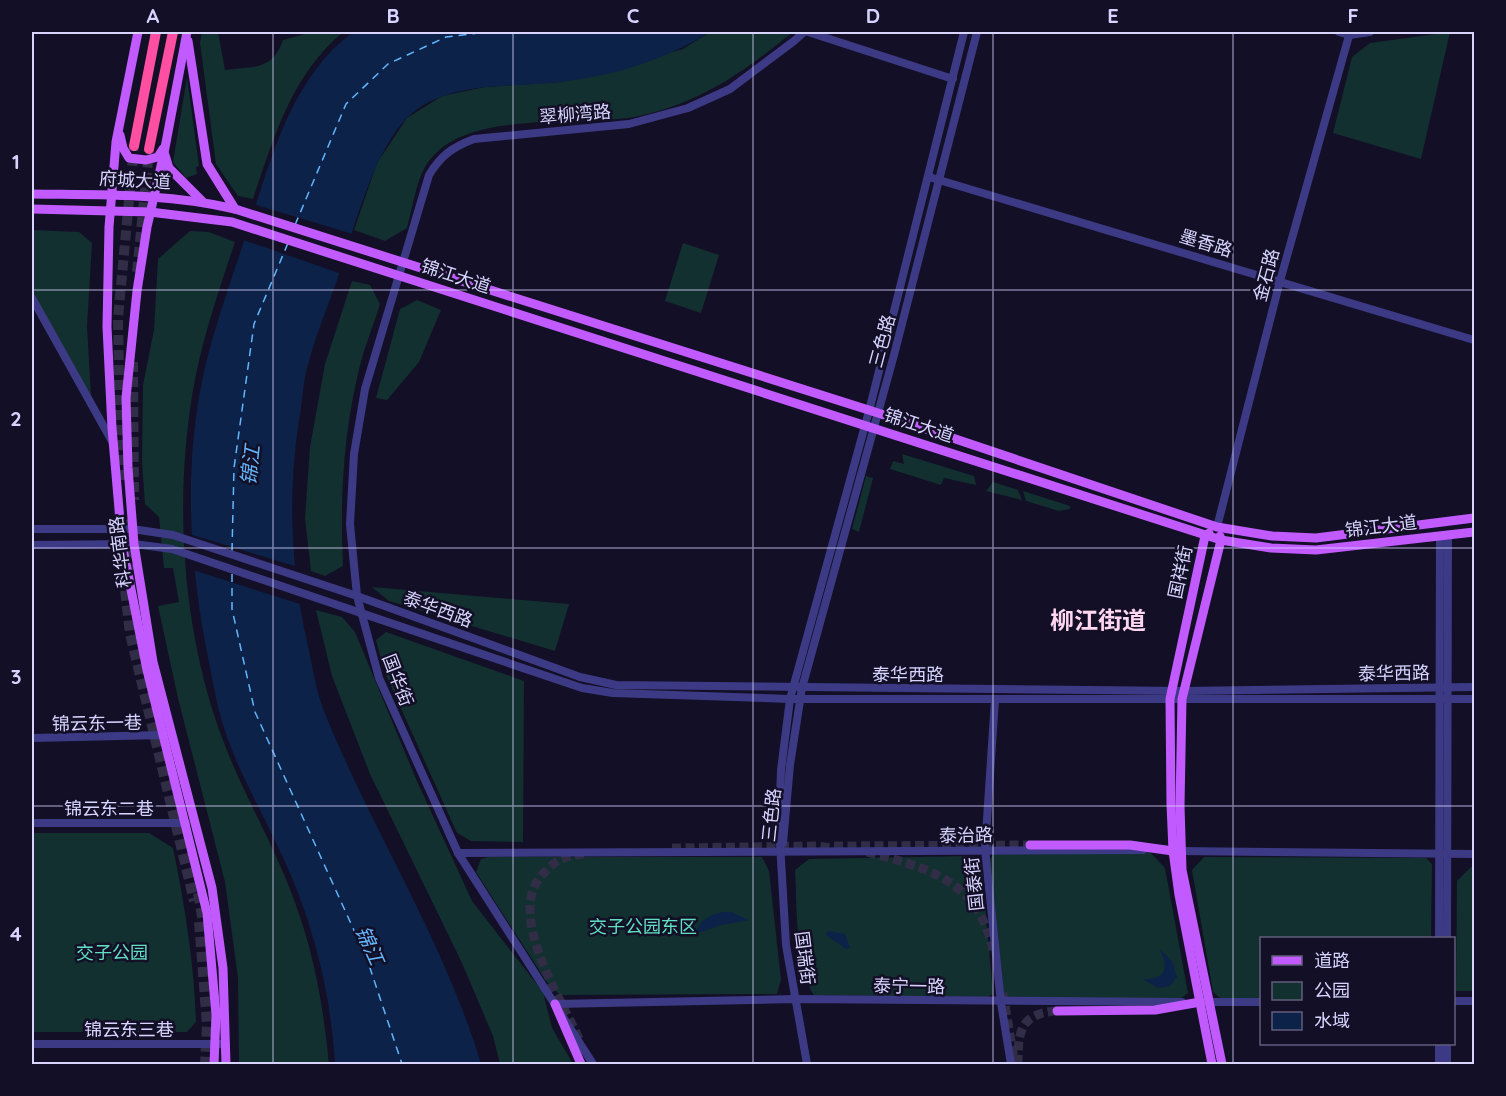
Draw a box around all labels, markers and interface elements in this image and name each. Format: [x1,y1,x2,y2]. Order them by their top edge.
text: A [147,3,160,28]
text: B [386,3,400,28]
text: C [627,3,640,28]
text: D [866,3,880,28]
text: E [1107,3,1119,28]
text: F [1347,3,1359,28]
street label: 翠柳湾路 [538,99,612,129]
text: 1 [12,149,20,174]
street label: 府城大道 [98,167,172,193]
street label: 墨香路 [1177,224,1235,262]
street label: 金石路 [1248,246,1284,304]
street label: 锦江大道 [418,254,494,298]
street label: 三色路 [864,312,900,370]
street label: 锦江大道 [881,403,957,447]
text: 2 [10,406,22,431]
water label: 锦江 [235,442,265,486]
street label: 锦江大道 [1344,510,1418,542]
street label: 科华南路 [104,515,136,589]
street label: 国祥街 [1163,543,1197,601]
street label: 泰华西路 [400,586,476,632]
district label: 柳江街道 [1050,605,1146,635]
street label: 国华街 [378,651,418,709]
street label: 泰华西路 [1358,661,1430,685]
street label: 泰华西路 [872,663,944,686]
text: 3 [11,664,21,689]
street label: 锦云东一巷 [52,711,142,735]
street label: 三色路 [757,787,785,843]
street label: 锦云东二巷 [64,797,154,820]
street label: 泰治路 [939,823,993,847]
street label: 国泰街 [960,856,988,912]
park label: 交子公园东区 [589,915,697,938]
text: 4 [10,921,22,946]
water label: 锦江 [350,922,390,970]
street label: 国瑞街 [790,930,820,986]
legend [1260,937,1455,1045]
park label: 交子公园 [76,941,148,964]
text: 道路 [1314,949,1350,972]
street label: 泰宁一路 [873,974,945,998]
text: 公园 [1314,979,1350,1002]
text: 水域 [1314,1009,1350,1032]
street label: 锦云东三巷 [84,1018,174,1041]

